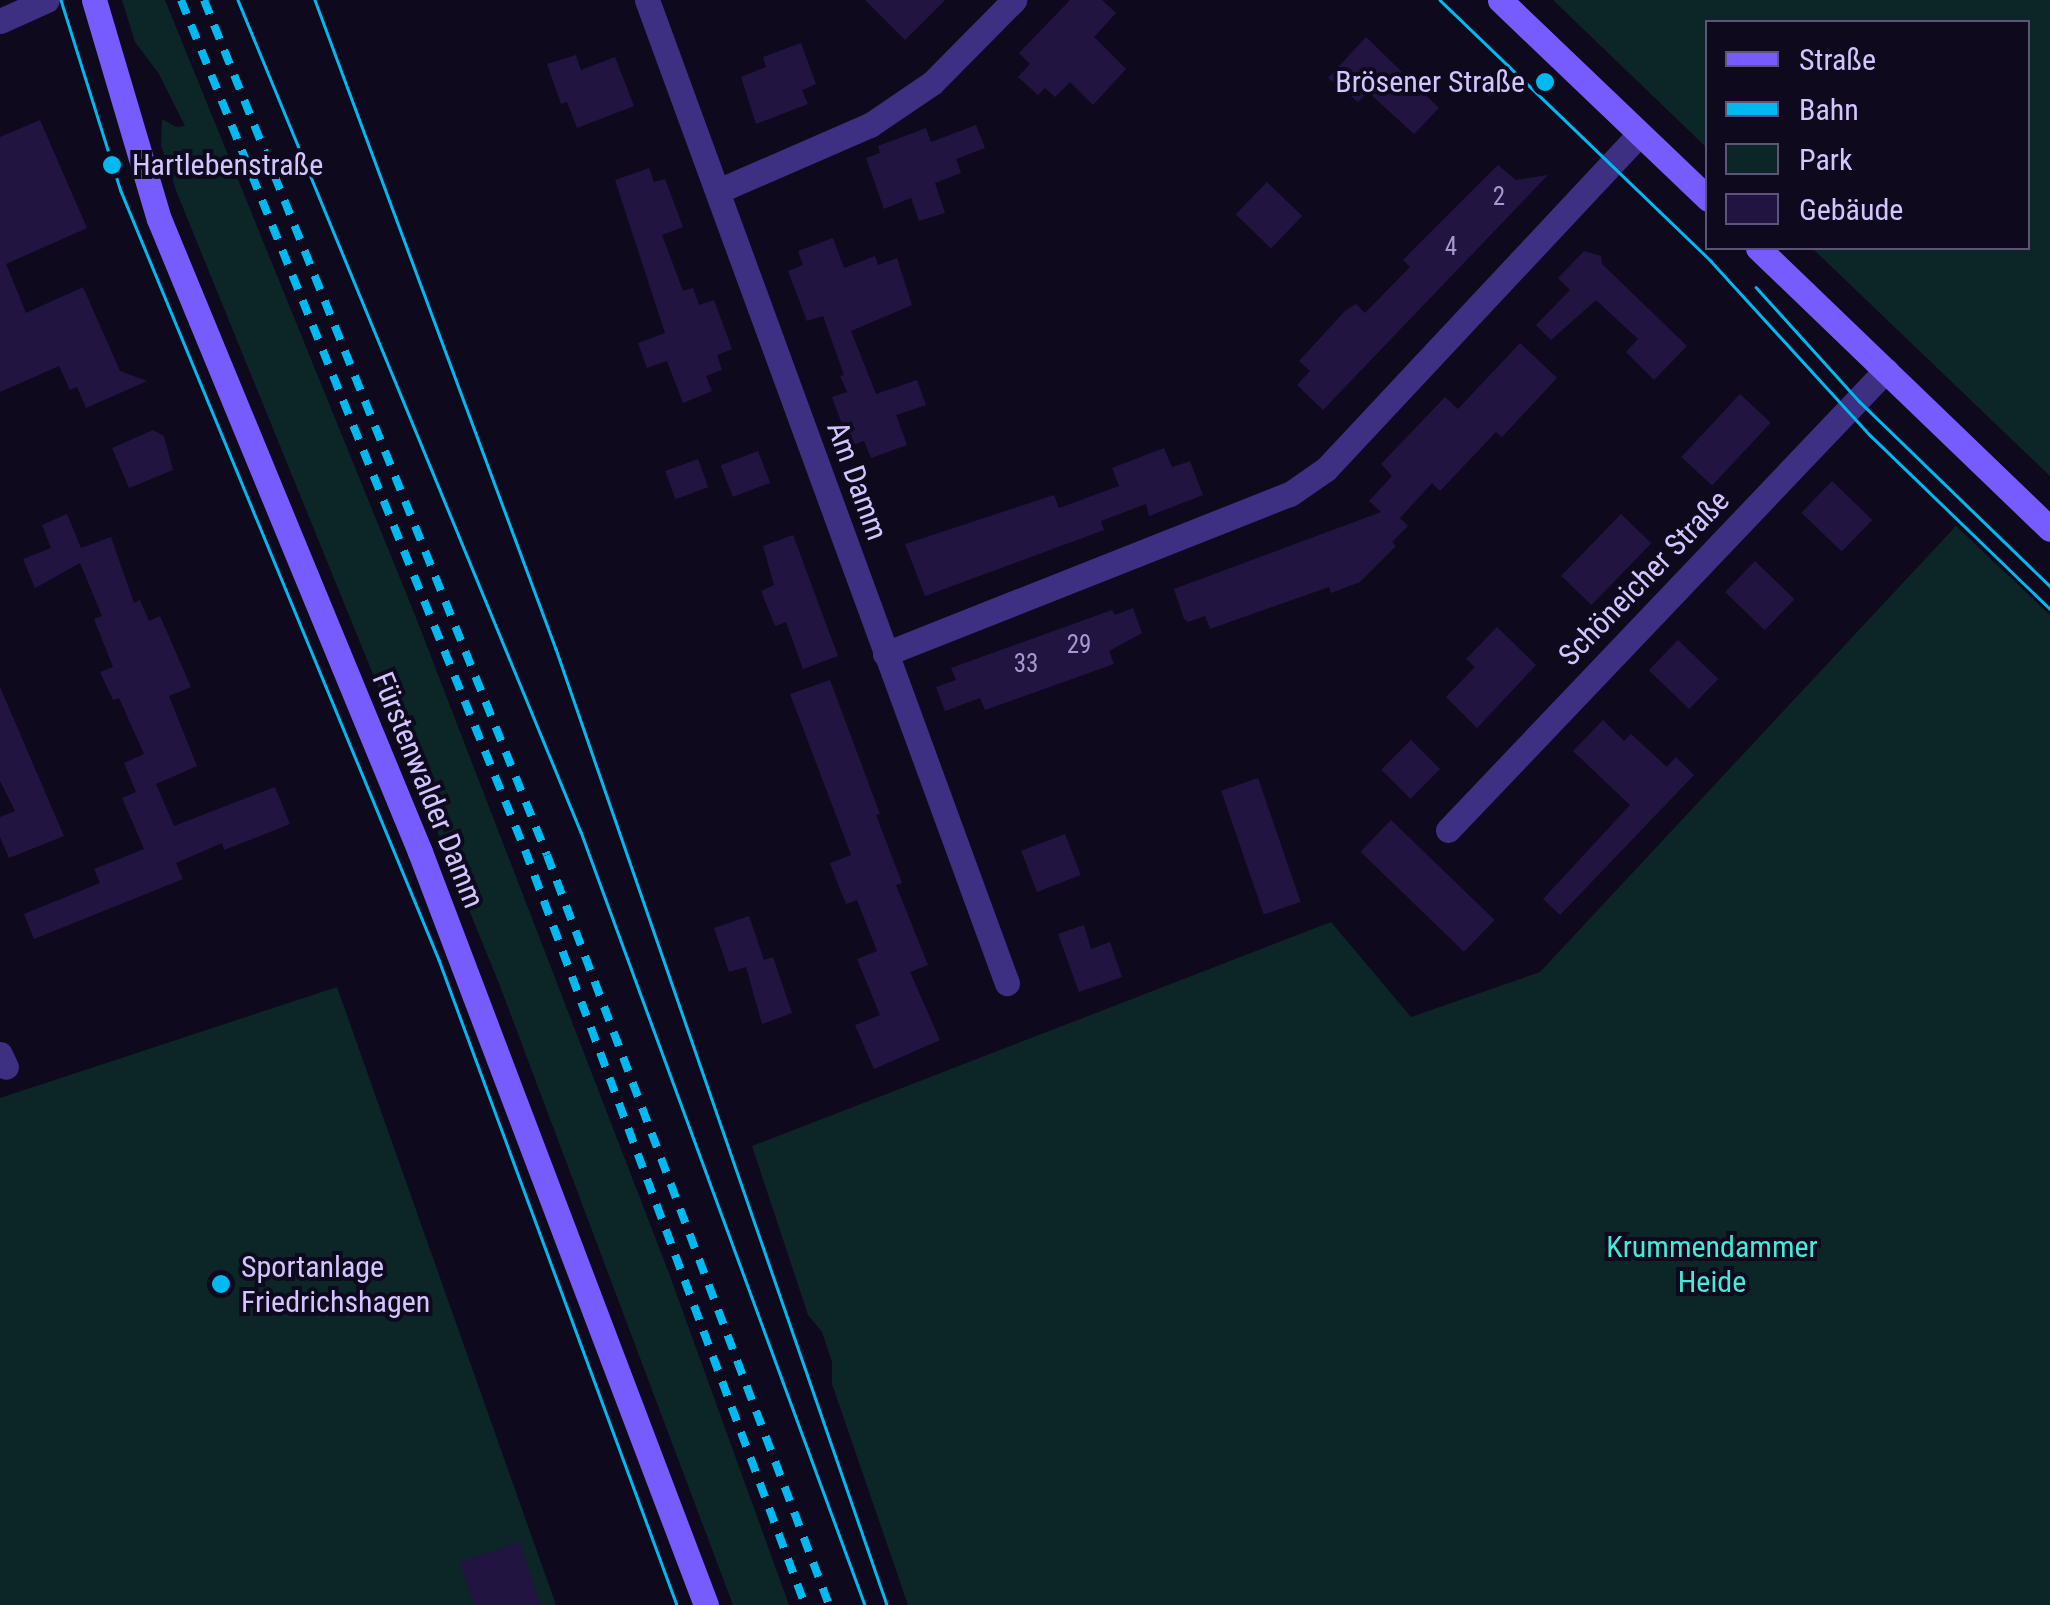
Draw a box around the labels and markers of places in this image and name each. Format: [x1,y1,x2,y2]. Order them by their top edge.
place label: Brösener Straße [1335,64,1525,100]
marker: Brösener Straße [1534,71,1556,93]
place label: Hartlebenstraße [132,147,323,183]
marker: Hartlebenstraße [101,154,123,176]
place label: Sportanlage Friedrichshagen [241,1249,430,1320]
marker: Sportanlage Friedrichshagen [210,1273,232,1295]

